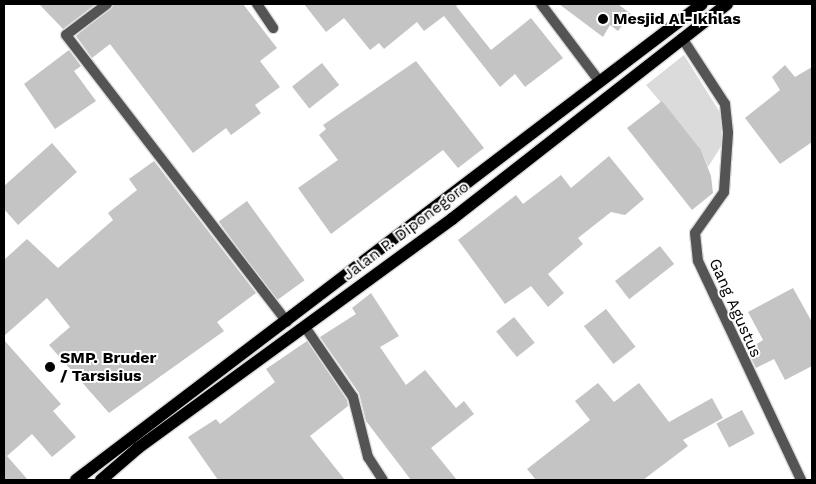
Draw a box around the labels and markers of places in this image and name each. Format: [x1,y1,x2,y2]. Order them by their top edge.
place label: Mesjid Al-Ikhlas [613,9,741,29]
marker: Mesjid Al-Ikhlas [597,13,609,25]
place label: SMP. Bruder / Tarsisius [60,348,156,386]
marker: SMP. Bruder / Tarsisius [44,361,56,373]

